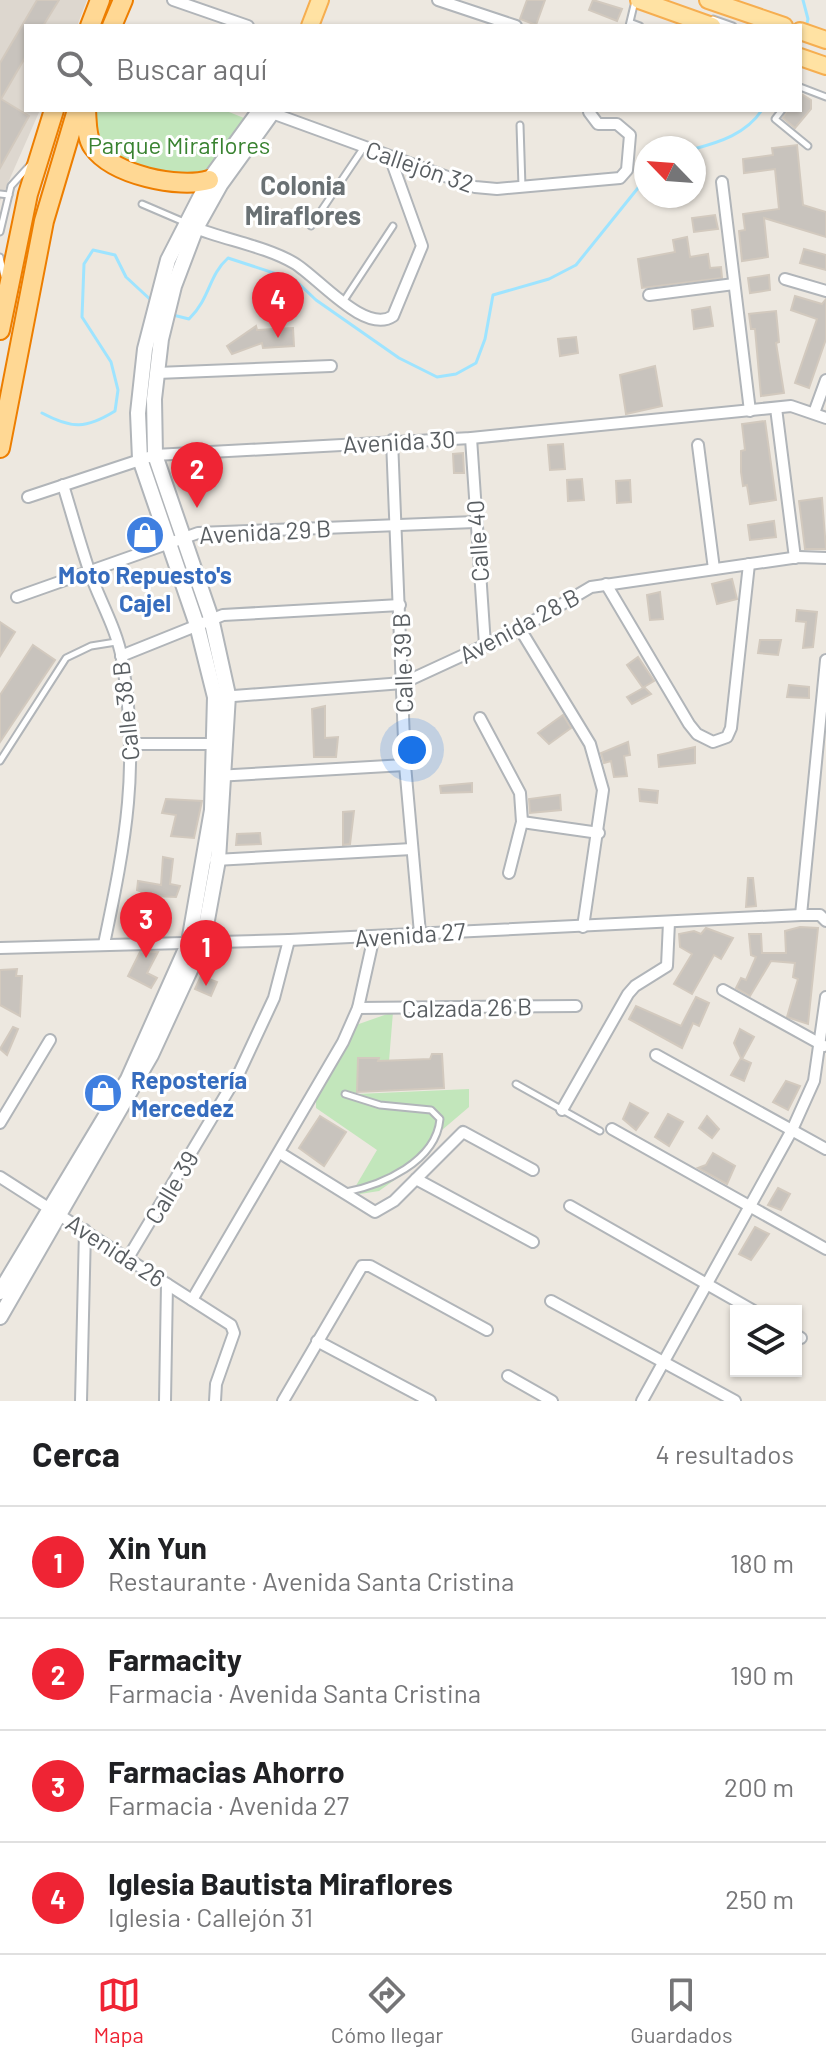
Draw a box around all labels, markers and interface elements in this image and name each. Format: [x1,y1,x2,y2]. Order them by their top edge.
search box [24,24,802,112]
icon: search [52,46,96,90]
text: Buscar aquí [116,50,267,86]
park label: Parque Miraflores [88,130,270,159]
street label: Callejón 32 [362,134,478,198]
north arrow [634,136,706,208]
district label: Colonia Miraflores [245,169,361,230]
pin: 4 [252,272,304,338]
street label: Avenida 30 [342,424,456,458]
pin: 2 [171,442,223,508]
street label: Calle 40 [460,499,494,583]
street label: Avenida 29 B [198,513,332,549]
shop icon: Moto Repuesto's Cajel [124,514,166,556]
place label: Moto Repuesto's Cajel [58,560,232,617]
street label: Avenida 28 B [454,581,584,669]
street label: Calle 39 B [386,613,418,713]
street label: Calle 38 B [105,660,145,762]
your location [392,730,432,770]
pin: 3 [120,892,172,958]
street label: Avenida 27 [354,916,466,952]
pin: 1 [180,920,232,986]
street label: Calzada 26 B [402,991,532,1023]
place label: Repostería Mercedez [131,1065,247,1122]
shop icon: Repostería Mercedez [82,1072,124,1114]
street label: Calle 39 [138,1145,204,1229]
street label: Avenida 26 [61,1207,171,1293]
map controls [730,1305,802,1377]
button: layers [730,1305,802,1377]
text: Cerca [32,1433,120,1474]
text: 4 resultados [655,1438,794,1469]
text: Xin Yun [108,1529,207,1565]
text: 1 [53,1547,63,1578]
text: 180 m [730,1547,794,1578]
text: Restaurante · Avenida Santa Cristina [108,1565,514,1596]
text: Farmacity [108,1641,242,1677]
text: 2 [51,1659,65,1690]
text: 190 m [730,1659,794,1690]
text: Farmacia · Avenida Santa Cristina [108,1677,481,1708]
text: Farmacias Ahorro [108,1753,345,1789]
text: 3 [51,1771,65,1802]
text: 200 m [724,1771,794,1802]
text: Farmacia · Avenida 27 [108,1789,349,1820]
text: Iglesia Bautista Miraflores [108,1865,453,1901]
text: 4 [50,1883,66,1914]
text: 250 m [725,1883,794,1914]
text: Iglesia · Callejón 31 [108,1901,313,1932]
tab: Mapa [93,1973,144,2047]
tab: Cómo llegar [331,1973,443,2047]
tab: Guardados [630,1973,733,2047]

